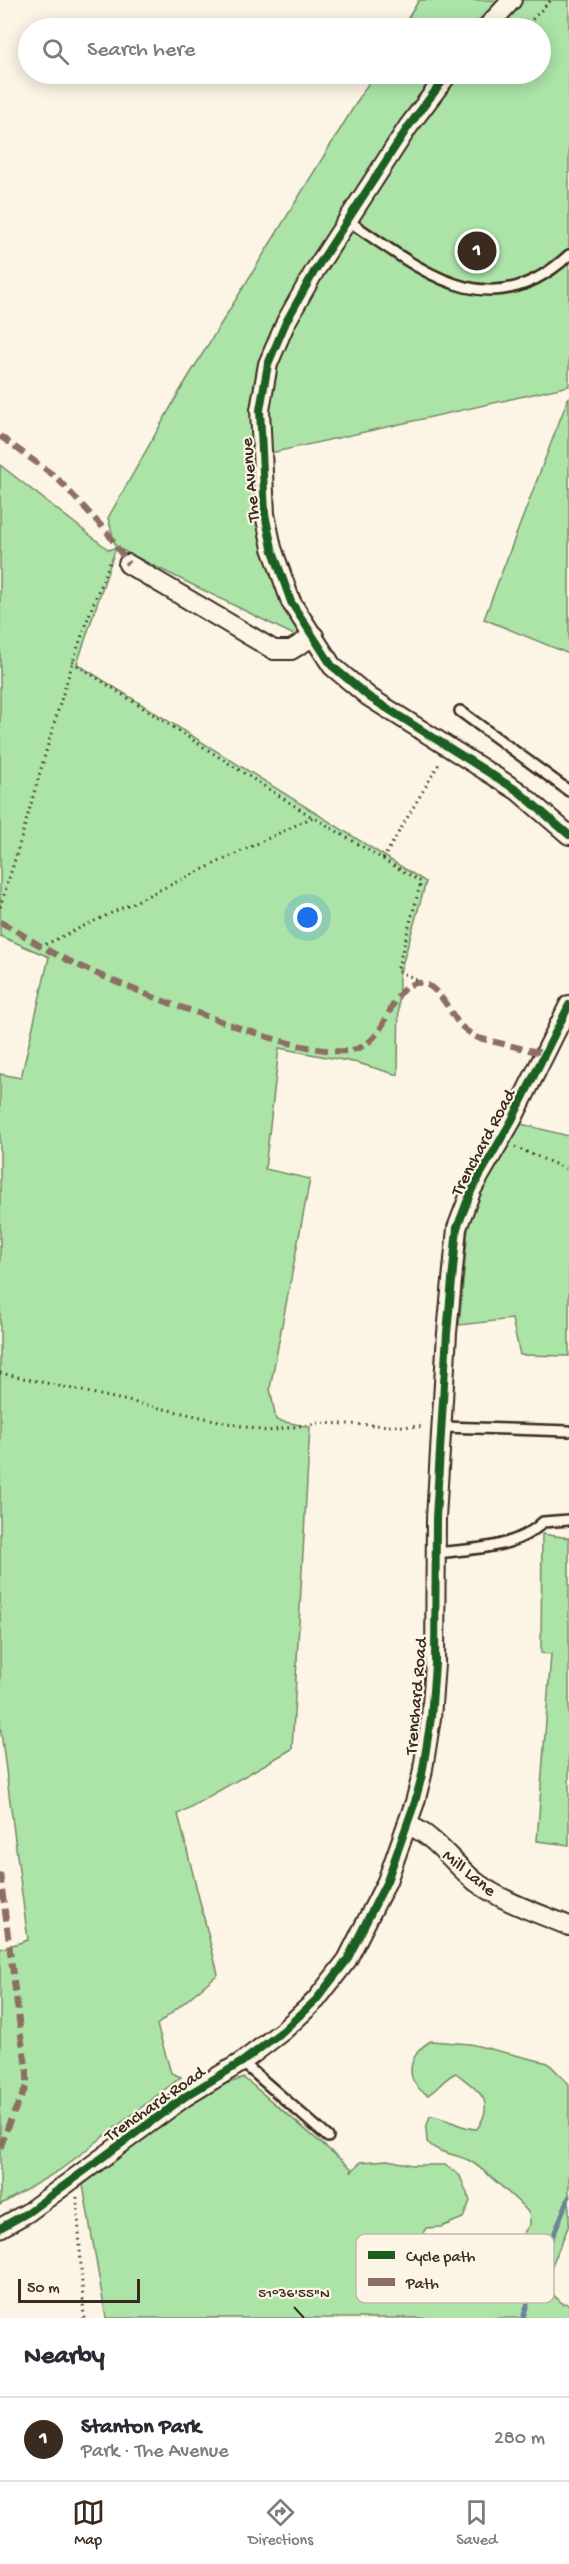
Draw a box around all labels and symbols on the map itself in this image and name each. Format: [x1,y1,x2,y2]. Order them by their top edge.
pin: 1 [458,228,496,274]
street label: The Avenue [237,436,266,524]
your location [293,903,322,932]
street label: Trenchard Road [447,1085,522,1201]
street label: Trenchard Road [402,1635,433,1757]
street label: Mill Lane [437,1846,500,1902]
street label: Trenchard Road [100,2062,211,2148]
legend [356,2234,554,2303]
text: Cycle path [406,2249,476,2268]
scale bar [18,2276,140,2304]
text: Path [405,2276,439,2295]
text: 51°36'55"N [258,2285,330,2303]

